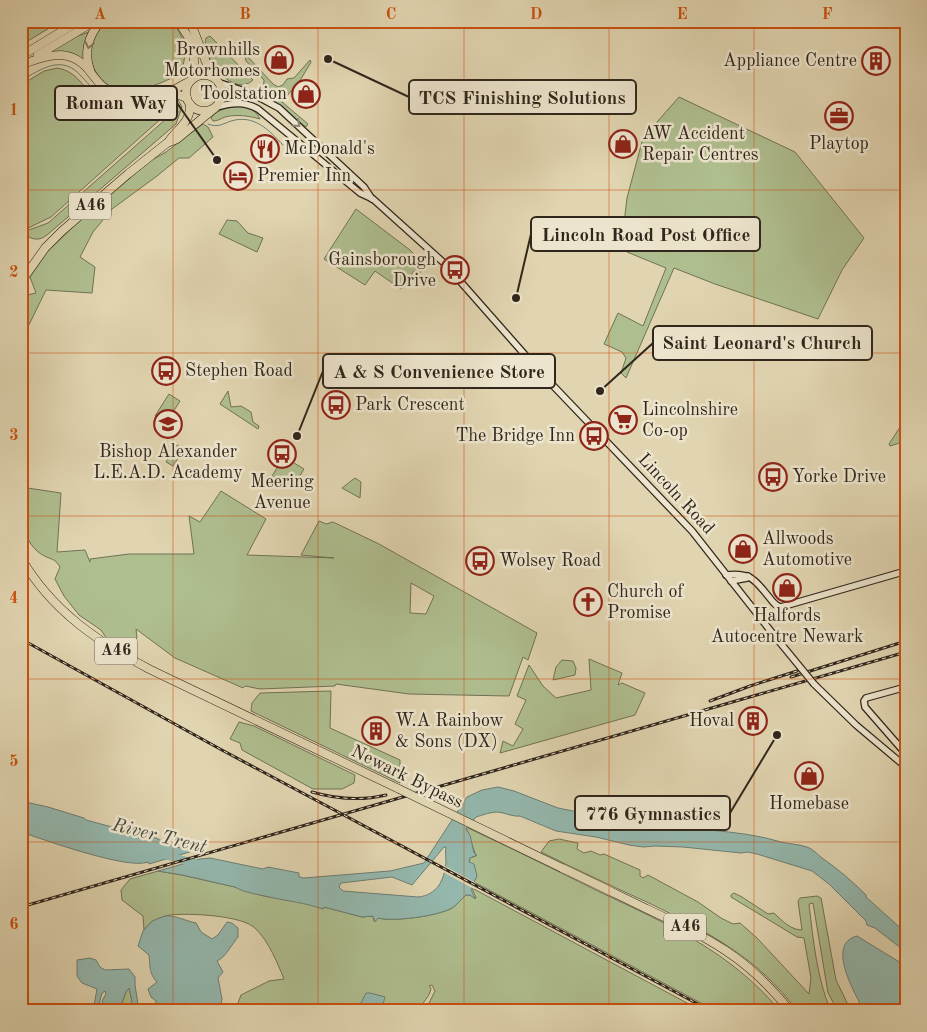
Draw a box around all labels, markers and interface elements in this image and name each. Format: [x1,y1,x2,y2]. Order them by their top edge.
text: A [94,7,106,23]
text: B [239,7,251,23]
text: C [386,7,396,23]
text: D [530,7,542,23]
text: E [676,7,688,23]
text: F [822,7,833,23]
one-way arrow [84,41,94,50]
place label: Brownhills Motorhomes [164,41,260,80]
shop icon: Brownhills Motorhomes [264,45,294,75]
building icon: Appliance Centre [861,46,891,76]
place label: Appliance Centre [723,52,857,70]
shop icon: Toolstation [291,79,321,109]
callout: TCS Finishing Solutions [409,80,636,114]
place label: Toolstation [200,85,287,103]
callout: Roman Way [55,86,177,120]
text: TCS Finishing Solutions [418,90,626,109]
text: Roman Way [65,95,167,114]
office icon: Playtop [824,101,854,131]
text: 1 [9,103,19,119]
one-way arrow [292,118,301,127]
place label: AW Accident Repair Centres [642,125,759,164]
shop icon: AW Accident Repair Centres [608,129,638,159]
restaurant icon: McDonald's [250,134,280,164]
place label: Playtop [809,135,869,153]
place label: McDonald's [284,140,375,158]
hotel icon: Premier Inn [223,161,253,191]
place label: Premier Inn [257,167,352,185]
road number: A46 [69,192,111,220]
callout: Lincoln Road Post Office [531,217,760,251]
text: Lincoln Road Post Office [542,227,750,246]
place label: Gainsborough Drive [328,251,436,290]
bus stop icon: Gainsborough Drive [440,255,470,285]
text: 2 [9,265,19,281]
callout: Saint Leonard's Church [653,326,872,360]
text: Saint Leonard's Church [662,335,862,354]
callout: A & S Convenience Store [323,354,555,388]
bus stop icon: Stephen Road [151,356,181,386]
place label: Stephen Road [185,362,293,380]
text: A & S Convenience Store [333,364,545,383]
bus stop icon: Park Crescent [321,390,351,420]
place label: Park Crescent [355,396,465,414]
place label: Lincolnshire Co-op [642,401,738,440]
supermarket icon: Lincolnshire Co-op [608,405,638,435]
school or university icon: Bishop Alexander L.E.A.D. Academy [153,409,183,439]
bus stop icon: The Bridge Inn [579,421,609,451]
place label: The Bridge Inn [455,427,575,445]
text: 3 [9,428,19,444]
bus stop icon: Meering Avenue [267,439,297,469]
place label: Bishop Alexander L.E.A.D. Academy [93,443,243,482]
street label: Lincoln Road [634,450,718,538]
bus stop icon: Yorke Drive [758,462,788,492]
place label: Yorke Drive [792,468,886,486]
place label: Meering Avenue [250,473,314,512]
place label: Allwoods Automotive [762,530,852,569]
shop icon: Allwoods Automotive [728,534,758,564]
bus stop icon: Wolsey Road [465,546,495,576]
place label: Wolsey Road [499,552,601,570]
shop icon: Halfords Autocentre Newark [772,573,802,603]
place label: Church of Promise [607,583,684,622]
church icon: Church of Promise [573,587,603,617]
text: 4 [9,591,19,607]
place label: Halfords Autocentre Newark [711,607,863,646]
road number: A46 [95,637,137,664]
building icon: Hoval [738,706,768,736]
place label: W.A Rainbow & Sons (DX) [395,712,504,751]
place label: Hoval [689,712,734,730]
building icon: W.A Rainbow & Sons (DX) [361,716,391,746]
street label: Newark Bypass [348,742,466,812]
text: 5 [9,754,19,770]
shop icon: Homebase [794,761,824,791]
place label: Homebase [769,795,849,813]
callout: 776 Gymnastics [575,796,730,830]
text: 776 Gymnastics [585,806,721,825]
water label: River Trent [109,816,209,858]
road number: A46 [664,914,706,940]
text: 6 [9,917,19,933]

